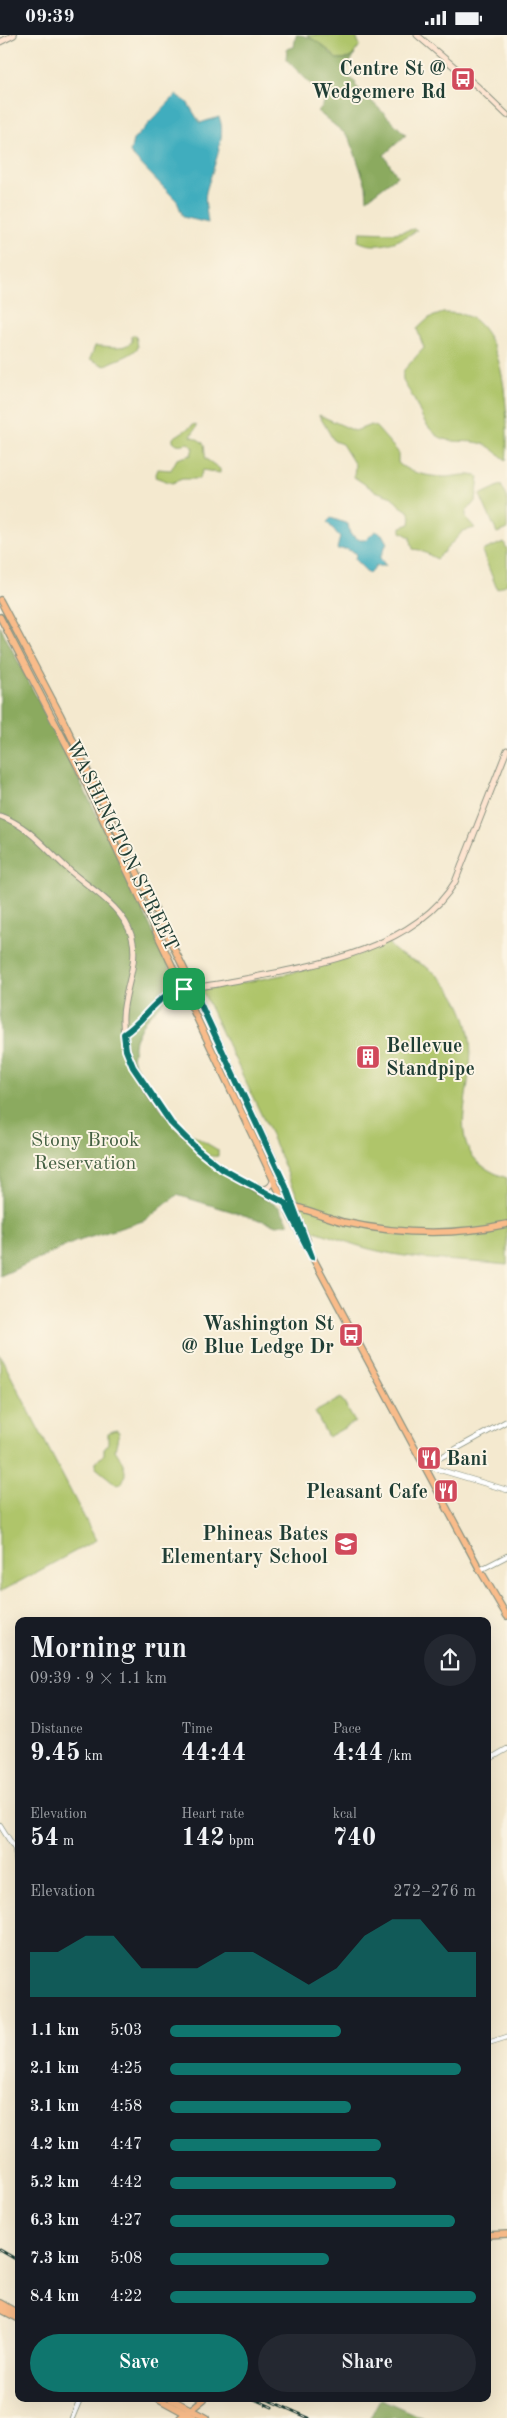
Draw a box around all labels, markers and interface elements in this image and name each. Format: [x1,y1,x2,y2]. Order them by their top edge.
text: 09:39 [25,8,74,27]
place label: Centre St @ Wedgemere Rd [311,60,446,103]
bus stop icon: Centre St @ Wedgemere Rd [450,66,476,92]
street label: WASHINGTON STREET [61,737,181,954]
pin [163,968,205,1010]
icon: arrive [170,975,198,1003]
place label: Bellevue Standpipe [386,1037,475,1080]
building icon: Bellevue Standpipe [355,1044,381,1070]
park label: Stony Brook Reservation [31,1131,139,1174]
place label: Washington St @ Blue Ledge Dr [181,1315,334,1358]
bus stop icon: Washington St @ Blue Ledge Dr [338,1322,364,1348]
restaurant icon: Bani [416,1445,442,1471]
place label: Bani [446,1450,487,1470]
restaurant icon: Pleasant Cafe [433,1478,459,1504]
place label: Pleasant Cafe [306,1483,428,1503]
place label: Phineas Bates Elementary School [161,1525,328,1568]
school or university icon: Phineas Bates Elementary School [333,1531,359,1557]
button: share [424,1634,476,1686]
text: Morning run [30,1636,187,1664]
text: 09:39 · 9 × 1.1 km [30,1671,167,1687]
text: Distance [30,1722,83,1736]
text: Time [181,1722,213,1736]
text: Pace [333,1722,361,1736]
text: 9.45 [30,1741,81,1766]
text: 44:44 [181,1741,246,1766]
text: 4:44 [333,1741,383,1766]
text: km [81,1749,103,1763]
text: /km [383,1749,412,1763]
text: Elevation [30,1807,87,1821]
text: Heart rate [181,1807,244,1821]
text: kcal [333,1807,357,1821]
text: 54 [30,1826,59,1851]
text: 142 [181,1826,225,1851]
text: 740 [333,1826,376,1851]
text: m [59,1834,74,1848]
text: bpm [225,1834,254,1848]
text: Elevation [30,1884,95,1900]
text: 272–276 m [393,1884,476,1900]
text: 1.1 km [30,2023,79,2039]
text: 5:03 [110,2023,142,2039]
text: 2.1 km [30,2061,79,2077]
text: 4:25 [110,2061,142,2077]
text: 3.1 km [30,2099,79,2115]
text: 4:58 [110,2099,142,2115]
text: 4.2 km [30,2137,79,2153]
text: 4:47 [110,2137,142,2153]
text: 5.2 km [30,2175,79,2191]
text: 4:42 [110,2175,142,2191]
text: 6.3 km [30,2213,79,2229]
text: 4:27 [110,2213,142,2229]
text: 7.3 km [30,2251,79,2267]
text: 5:08 [110,2251,142,2267]
text: 8.4 km [30,2289,79,2305]
text: 4:22 [110,2289,142,2305]
button: Save [30,2334,248,2392]
button: Share [258,2334,476,2392]

